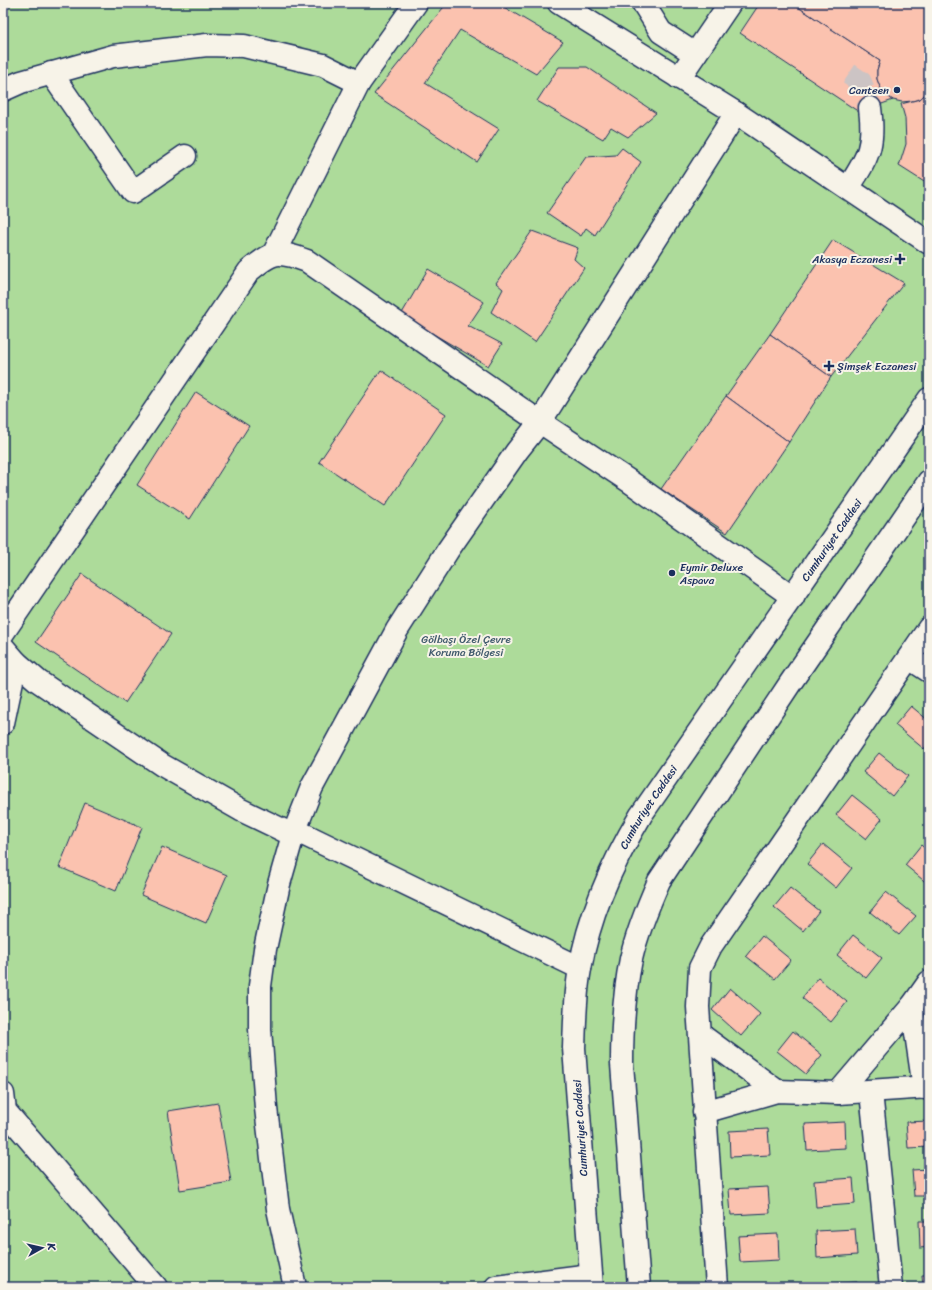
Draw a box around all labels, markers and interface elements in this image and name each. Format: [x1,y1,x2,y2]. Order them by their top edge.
place label: Canteen [849,81,889,100]
marker: Canteen [892,85,902,95]
place label: Akasya Eczanesi [811,250,893,269]
marker: Akasya Eczanesi [895,254,905,264]
place label: Şimşek Eczanesi [837,357,917,376]
marker: Şimşek Eczanesi [824,361,834,371]
street label: Cumhuriyet Caddesi [796,494,868,586]
place label: Eymir Deluxe Aspava [679,558,744,590]
marker: Eymir Deluxe Aspava [667,568,677,578]
park label: Gölbaşı Özel Çevre Koruma Bölgesi [421,630,511,662]
street label: Cumhuriyet Caddesi [615,761,683,853]
street label: Cumhuriyet Caddesi [568,1078,593,1177]
north arrow [22,1228,62,1268]
text: K [41,1241,61,1253]

